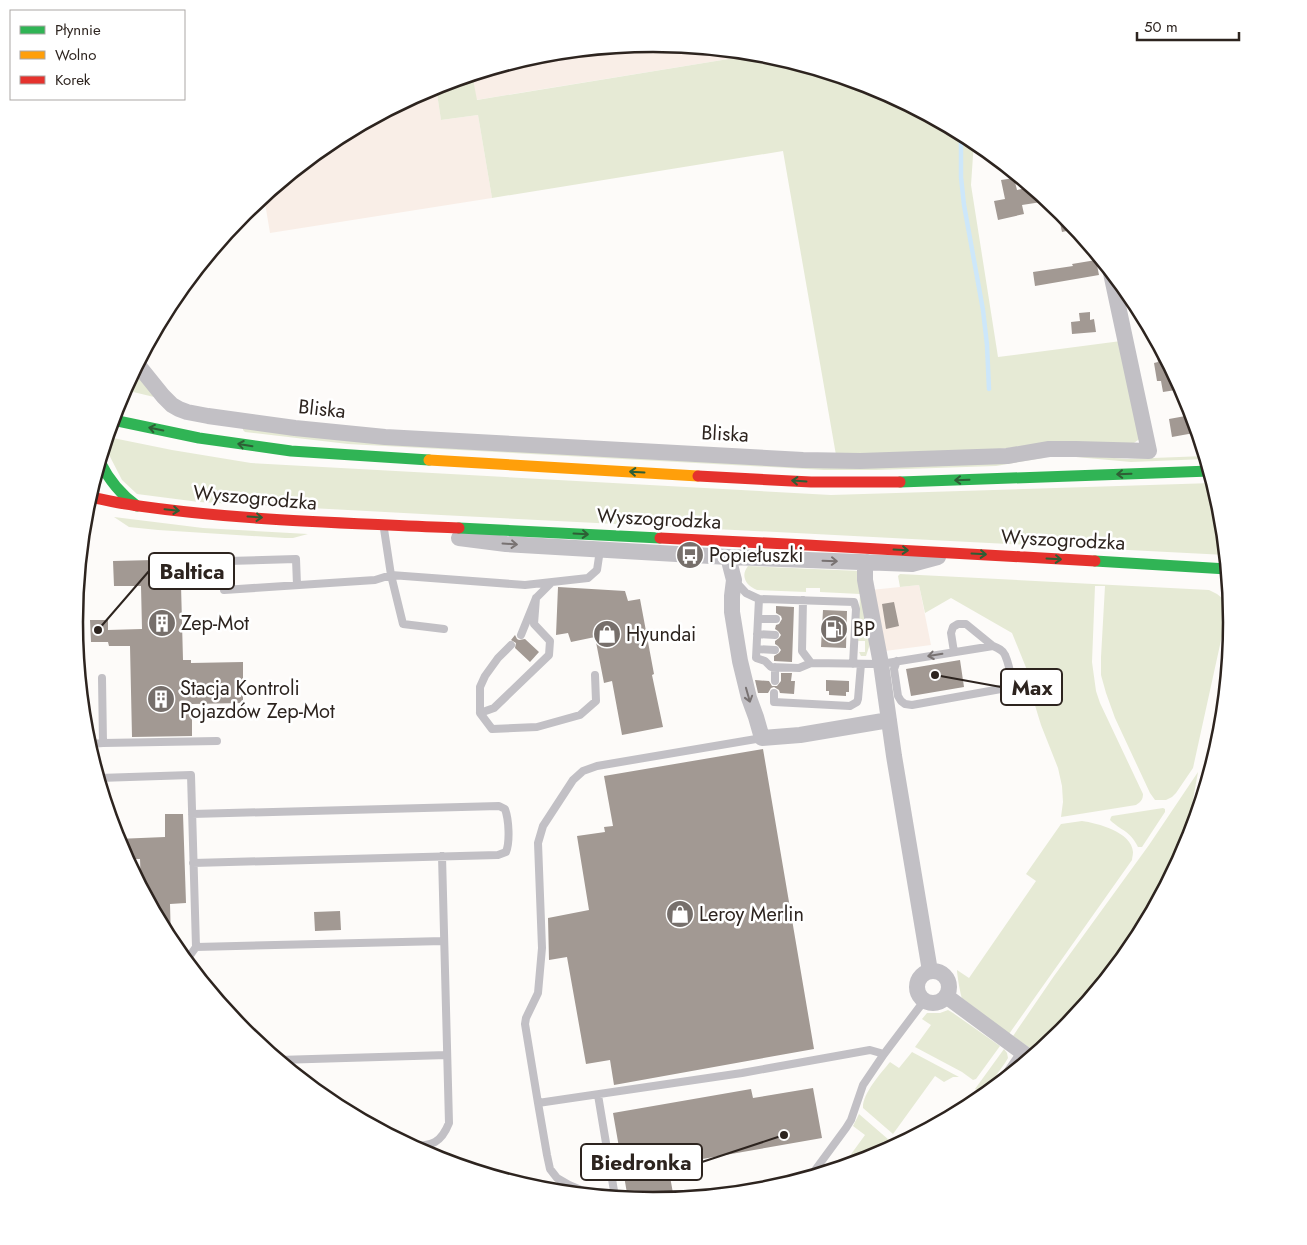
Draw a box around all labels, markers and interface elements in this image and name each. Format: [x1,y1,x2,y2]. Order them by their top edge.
legend [10,10,185,100]
scale bar [1137,10,1240,42]
text: 50 m [1144,16,1178,38]
text: Płynnie [55,19,101,41]
text: Wolno [55,44,96,66]
text: Korek [55,69,91,91]
street label: Bliska [297,392,347,426]
street label: Bliska [701,418,749,450]
one-way arrow [148,424,164,434]
one-way arrow [237,440,253,450]
one-way arrow [629,468,645,477]
one-way arrow [1117,469,1133,479]
one-way arrow [954,475,970,484]
one-way arrow [792,476,808,485]
street label: Wyszogrodzka [192,478,318,518]
street label: Wyszogrodzka [596,501,722,537]
one-way arrow [164,505,180,515]
one-way arrow [246,513,262,522]
street label: Wyszogrodzka [1000,522,1126,558]
one-way arrow [573,530,589,539]
one-way arrow [502,539,518,549]
bus stop icon: Popiełuszki [675,540,705,570]
place label: Popiełuszki [709,541,804,570]
one-way arrow [893,546,909,555]
one-way arrow [971,550,987,559]
callout: Baltica [149,553,234,589]
one-way arrow [1046,554,1062,563]
one-way arrow [822,556,838,566]
text: Baltica [159,557,225,587]
building icon: Zep-Mot [147,608,177,638]
place label: Zep-Mot [181,609,249,638]
fuel station icon: BP [819,614,849,644]
place label: BP [853,615,875,644]
shop icon: Hyundai [592,619,622,649]
place label: Hyundai [626,620,696,649]
one-way arrow [928,650,944,660]
callout: Max [1001,669,1062,705]
text: Max [1011,673,1053,703]
place label: Stacja Kontroli Pojazdów Zep-Mot [180,674,335,726]
building icon: Stacja Kontroli Pojazdów Zep-Mot [146,684,176,714]
one-way arrow [744,687,754,703]
shop icon: Leroy Merlin [665,899,695,929]
place label: Leroy Merlin [699,900,804,929]
callout: Biedronka [581,1144,702,1180]
text: Biedronka [591,1148,691,1178]

